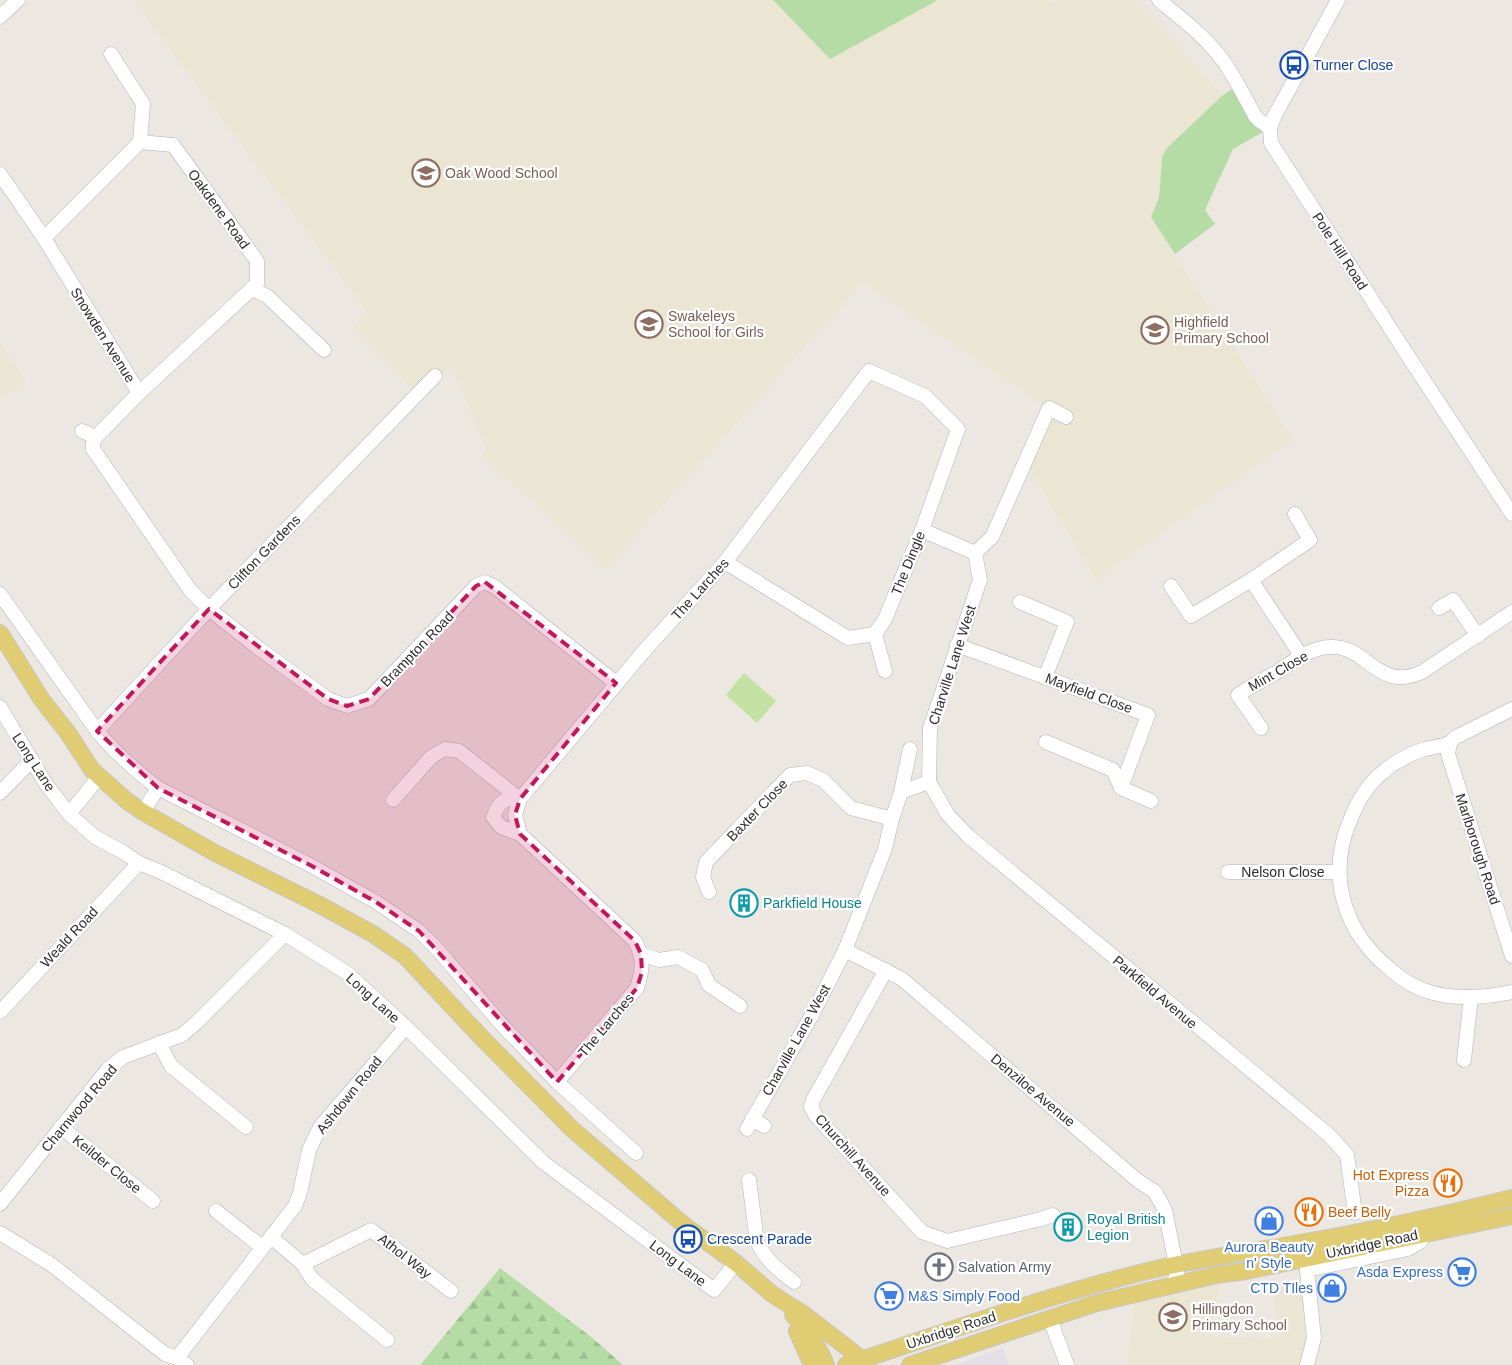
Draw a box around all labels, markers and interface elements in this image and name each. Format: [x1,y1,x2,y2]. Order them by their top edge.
bus stop icon: Turner Close [1279,50,1309,80]
place label: Turner Close [1313,57,1394,73]
school or university icon: Oak Wood School [411,158,441,188]
place label: Oak Wood School [445,165,558,181]
street label: Oakdene Road [185,166,253,252]
street label: Pole Hill Road [1309,209,1371,293]
street label: Snowden Avenue [67,285,139,386]
place label: Swakeleys School for Girls [668,308,764,340]
school or university icon: Swakeleys School for Girls [634,309,664,339]
place label: Highfield Primary School [1174,314,1269,346]
school or university icon: Highfield Primary School [1140,315,1170,345]
street label: Clifton Gardens [224,511,304,593]
street label: The Dingle [888,528,928,597]
street label: The Larches [668,555,732,623]
street label: Charville Lane West [925,603,979,727]
street label: Brampton Road [377,608,457,690]
street label: Mint Close [1245,647,1311,694]
street label: Mayfield Close [1043,670,1135,716]
street label: Long Lane [9,730,59,794]
street label: Baxter Close [723,775,791,844]
street label: Marlborough Road [1452,791,1504,907]
street label: Nelson Close [1241,864,1325,880]
building icon: Parkfield House [729,888,759,918]
place label: Parkfield House [763,895,862,911]
street label: Weald Road [37,903,101,971]
street label: Parkfield Avenue [1110,952,1200,1032]
street label: Long Lane [343,970,403,1026]
street label: Charville Lane West [759,981,833,1099]
street label: The Larches [575,990,637,1060]
street label: Denziloe Avenue [988,1050,1078,1130]
street label: Ashdown Road [313,1053,385,1137]
street label: Charnwood Road [38,1061,120,1155]
street label: Churchill Avenue [812,1111,894,1199]
street label: Keilder Close [70,1132,145,1197]
place label: Hot Express Pizza [1353,1167,1429,1199]
restaurant icon: Hot Express Pizza [1433,1168,1463,1198]
restaurant icon: Beef Belly [1294,1197,1324,1227]
place label: Beef Belly [1328,1204,1391,1220]
shop icon: Aurora Beauty n' Style [1254,1206,1284,1236]
place label: Royal British Legion [1087,1211,1166,1243]
building icon: Royal British Legion [1053,1212,1083,1242]
bus stop icon: Crescent Parade [673,1224,703,1254]
street label: Uxbridge Road [1325,1226,1419,1262]
street label: Athol Way [375,1230,435,1282]
place label: Crescent Parade [707,1231,812,1247]
street label: Long Lane [647,1237,709,1289]
place label: Aurora Beauty n' Style [1224,1239,1314,1271]
church icon: Salvation Army [924,1252,954,1282]
supermarket icon: Asda Express [1447,1257,1477,1287]
place label: Salvation Army [958,1259,1051,1275]
place label: Asda Express [1357,1264,1443,1280]
shop icon: CTD TIles [1317,1273,1347,1303]
place label: CTD TIles [1250,1280,1313,1296]
supermarket icon: M&S Simply Food [874,1281,904,1311]
place label: M&S Simply Food [908,1288,1020,1304]
place label: Hillingdon Primary School [1192,1301,1287,1333]
school or university icon: Hillingdon Primary School [1158,1302,1188,1332]
street label: Uxbridge Road [904,1308,998,1352]

